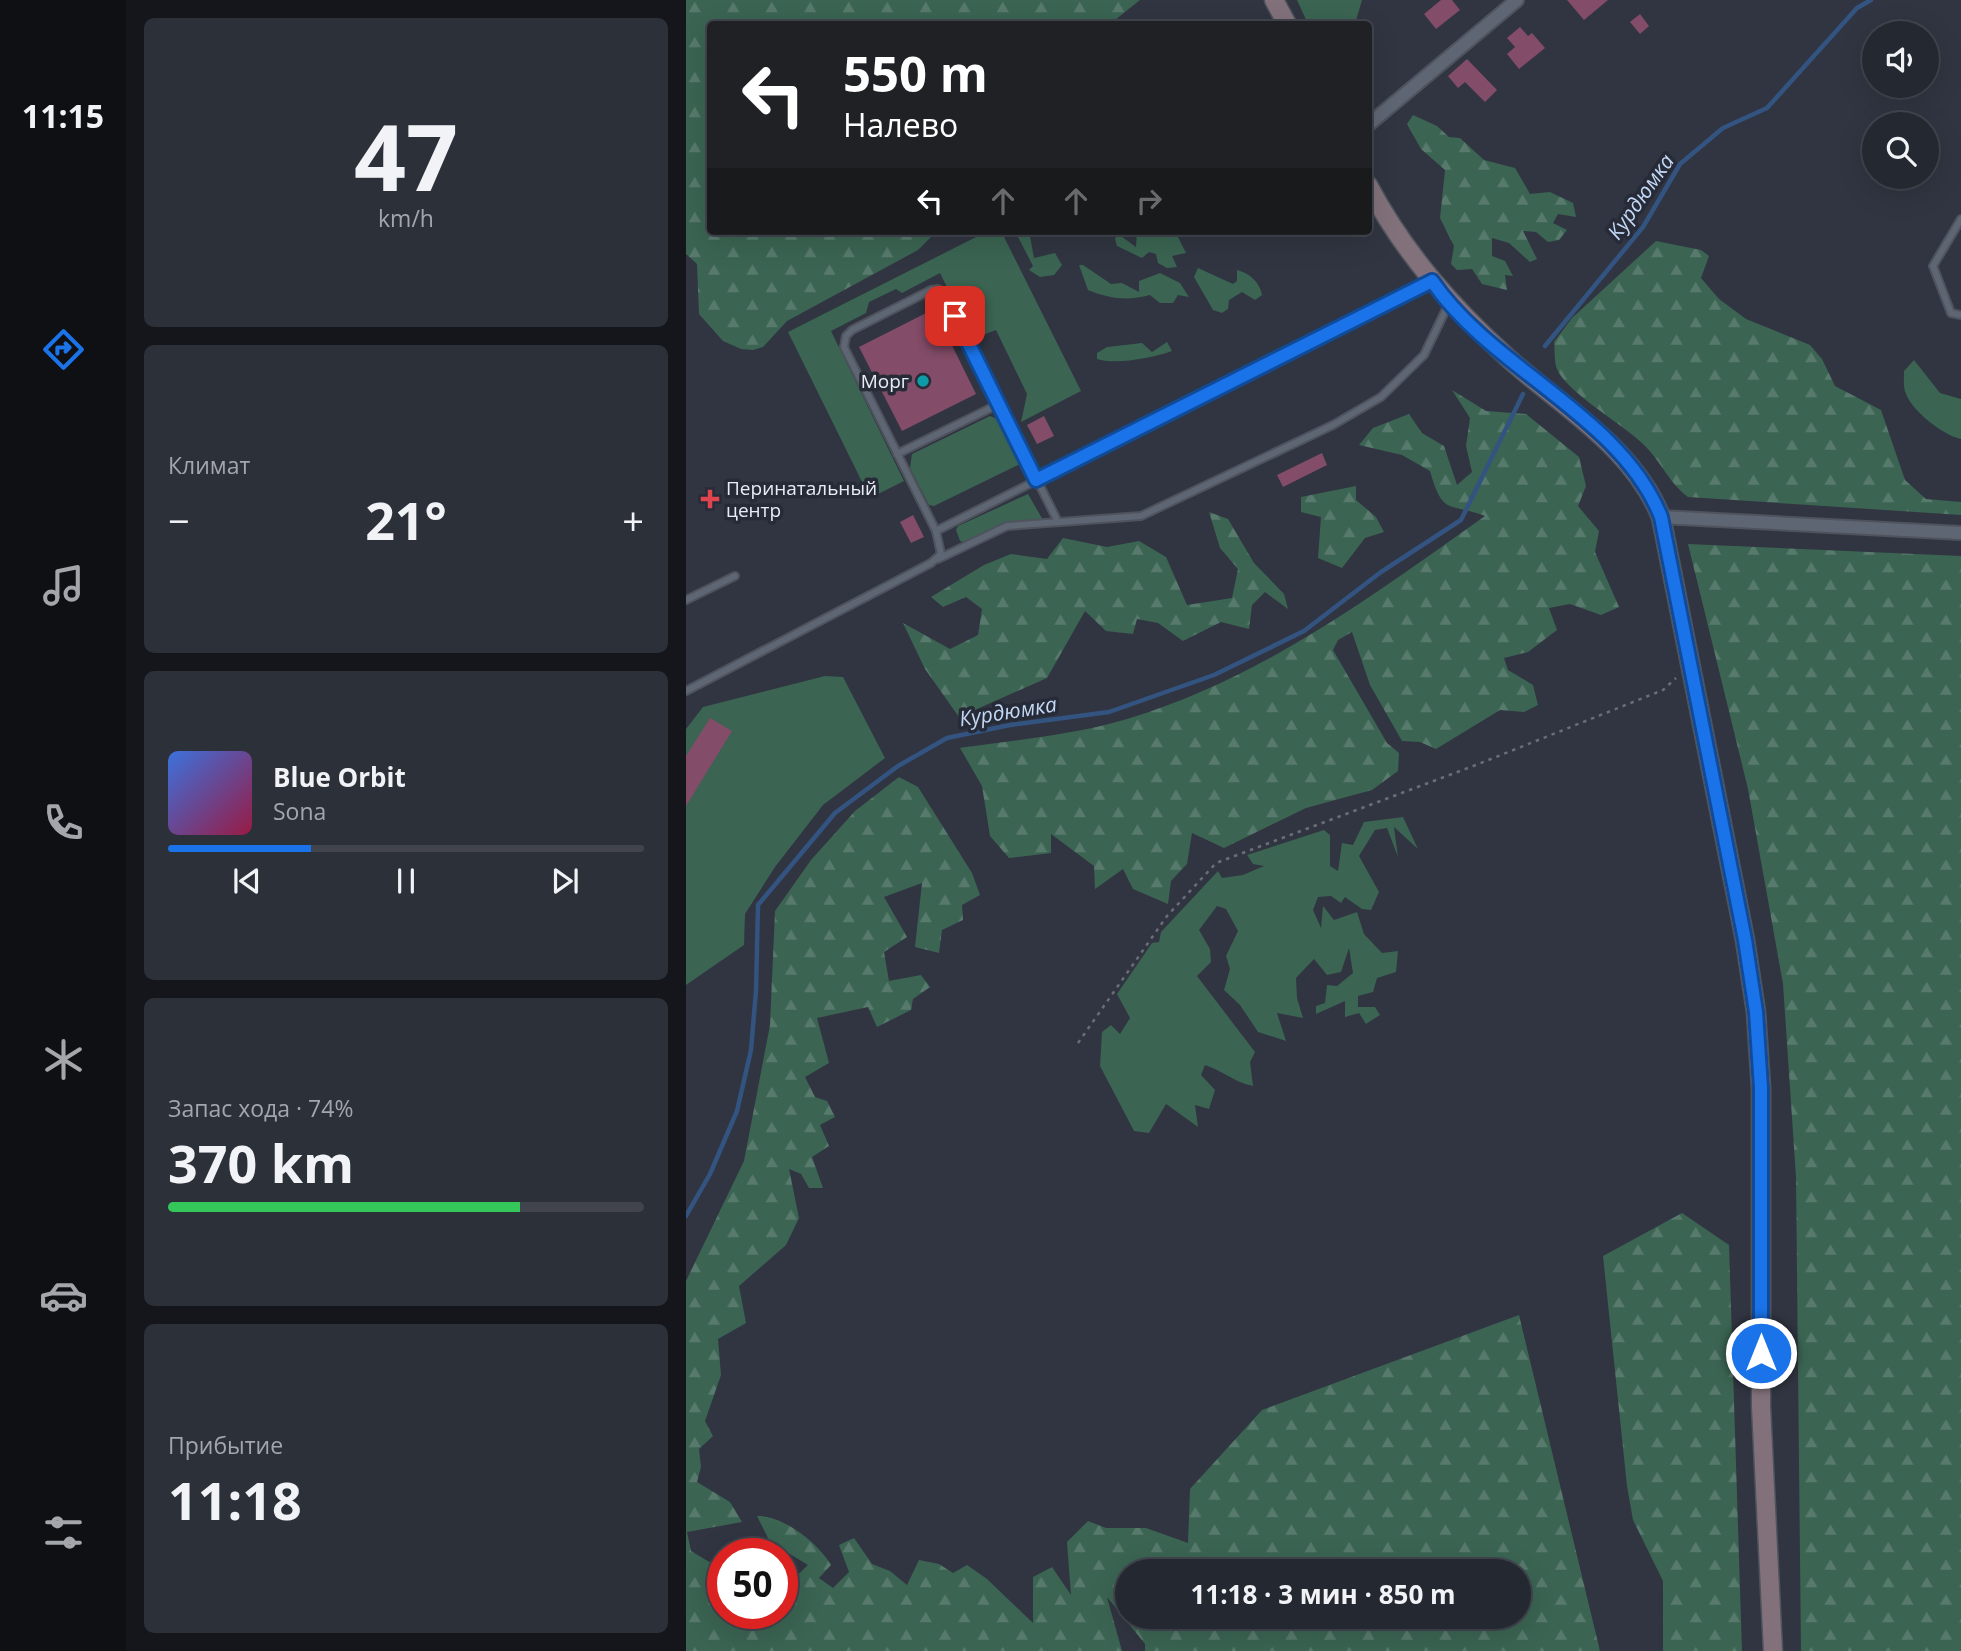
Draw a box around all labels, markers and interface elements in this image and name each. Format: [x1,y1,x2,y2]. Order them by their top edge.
map controls [1862,21,1939,189]
button: sound [1862,21,1939,98]
text: 550 m [843,40,988,106]
icon: left [728,49,819,140]
text: 11:15 [22,94,104,137]
text: 47 [354,94,458,218]
text: Налево [843,103,958,146]
button: search [1862,112,1939,189]
water label: Курдюмка [1600,148,1680,245]
icon: left [911,182,949,220]
icon: ahead [984,182,1022,220]
icon: ahead [1057,182,1095,220]
icon: right [1130,182,1168,220]
text: km/h [378,202,434,234]
pin [925,286,985,346]
icon: arrive [936,297,974,335]
icon: directions [39,325,88,374]
place label: Морг [861,368,909,394]
marker: Морг [915,373,931,389]
text: Климат [168,449,250,481]
place label: Перинатальный центр [726,475,877,523]
text: 21° [365,484,447,555]
marker: Перинатальный центр [700,489,720,509]
text: − [168,494,190,546]
text: + [622,494,644,546]
icon: music [39,561,88,610]
water label: Курдюмка [957,689,1059,733]
text: Blue Orbit [273,759,406,795]
text: Sona [273,795,326,827]
icon: phone [39,798,88,847]
icon: previous [228,862,266,900]
icon: pause [387,862,425,900]
icon: next [546,862,584,900]
icon: climate [39,1035,88,1084]
text: Запас хода · 74% [168,1092,353,1124]
text: 370 km [168,1127,354,1198]
icon: car [39,1271,88,1320]
position arrow [1724,1316,1798,1390]
text: Прибытие [168,1429,283,1461]
text: 11:18 [168,1464,302,1535]
icon: filters [39,1508,88,1557]
speed limit sign: 50 [707,1538,798,1629]
text: 11:18 · 3 мин · 850 m [1190,1576,1456,1612]

